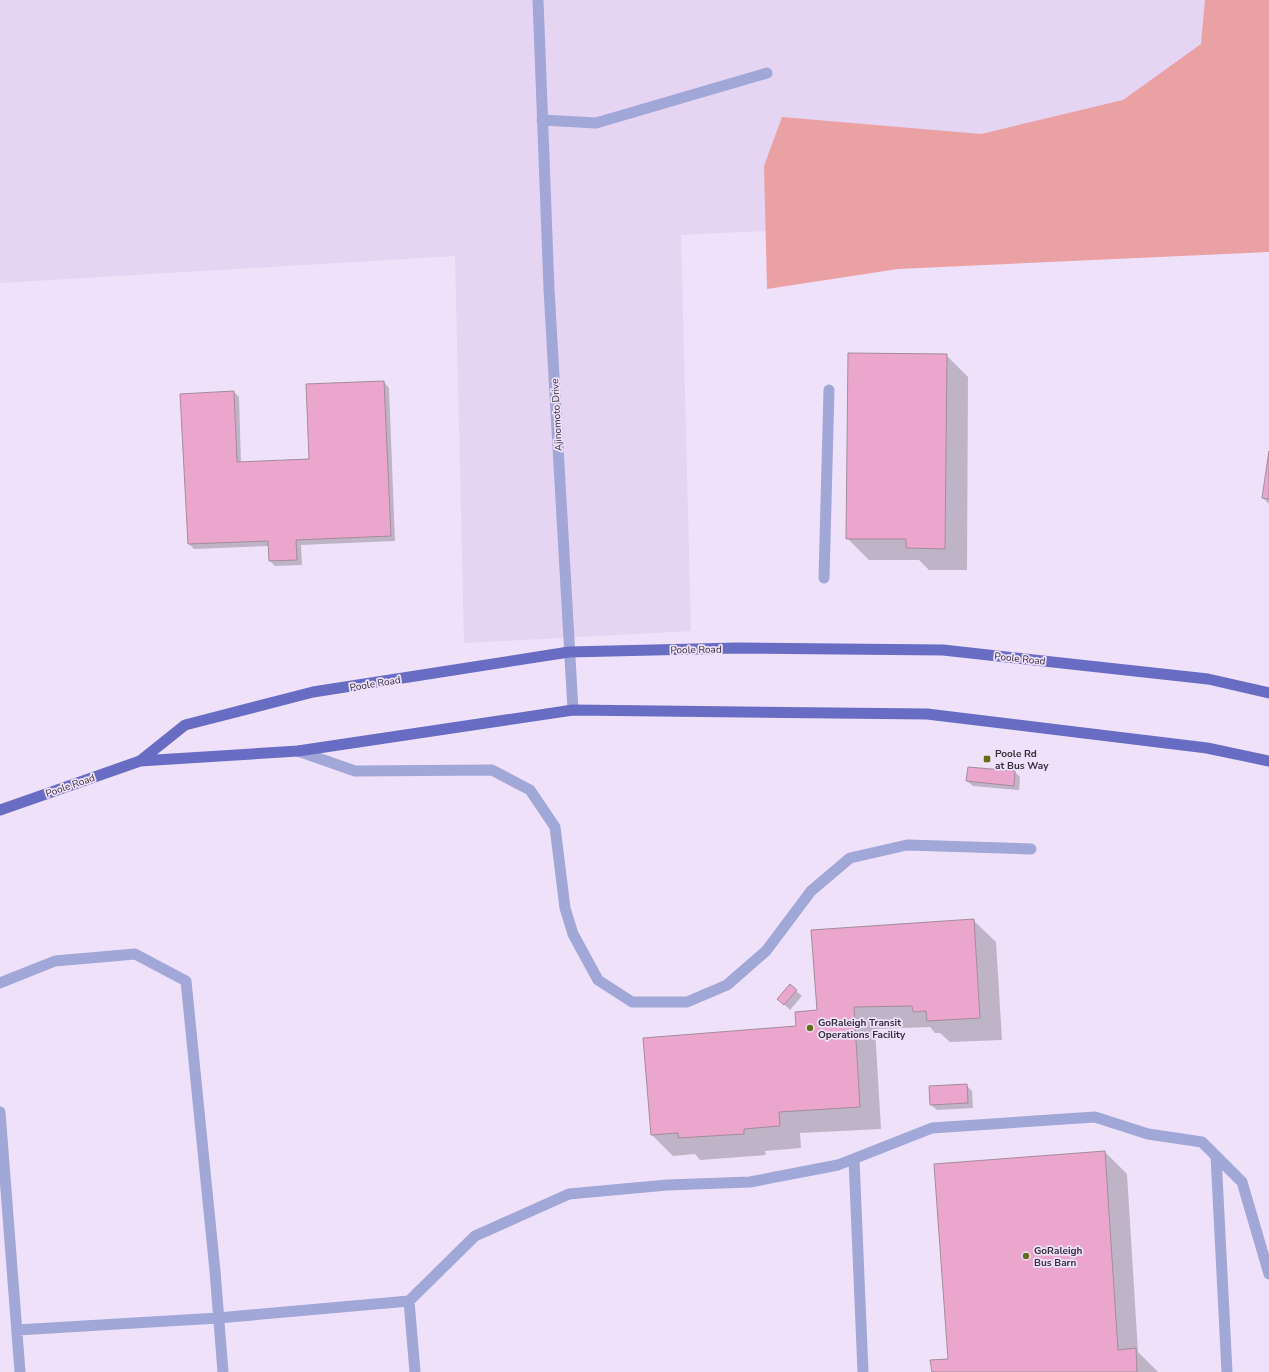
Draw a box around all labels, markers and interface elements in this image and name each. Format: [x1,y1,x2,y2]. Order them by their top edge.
street label: Ajinomoto Drive [548,378,566,452]
street label: Poole Road [670,643,722,657]
street label: Poole Road [994,649,1046,669]
street label: Poole Road [349,673,402,695]
place label: Poole Rd at Bus Way [995,747,1049,773]
marker: Poole Rd at Bus Way [982,754,992,764]
street label: Poole Road [44,771,97,801]
place label: GoRaleigh Transit Operations Facility [818,1016,906,1042]
marker: GoRaleigh Transit Operations Facility [805,1023,815,1033]
place label: GoRaleigh Bus Barn [1034,1244,1083,1270]
marker: GoRaleigh Bus Barn [1021,1251,1031,1261]

